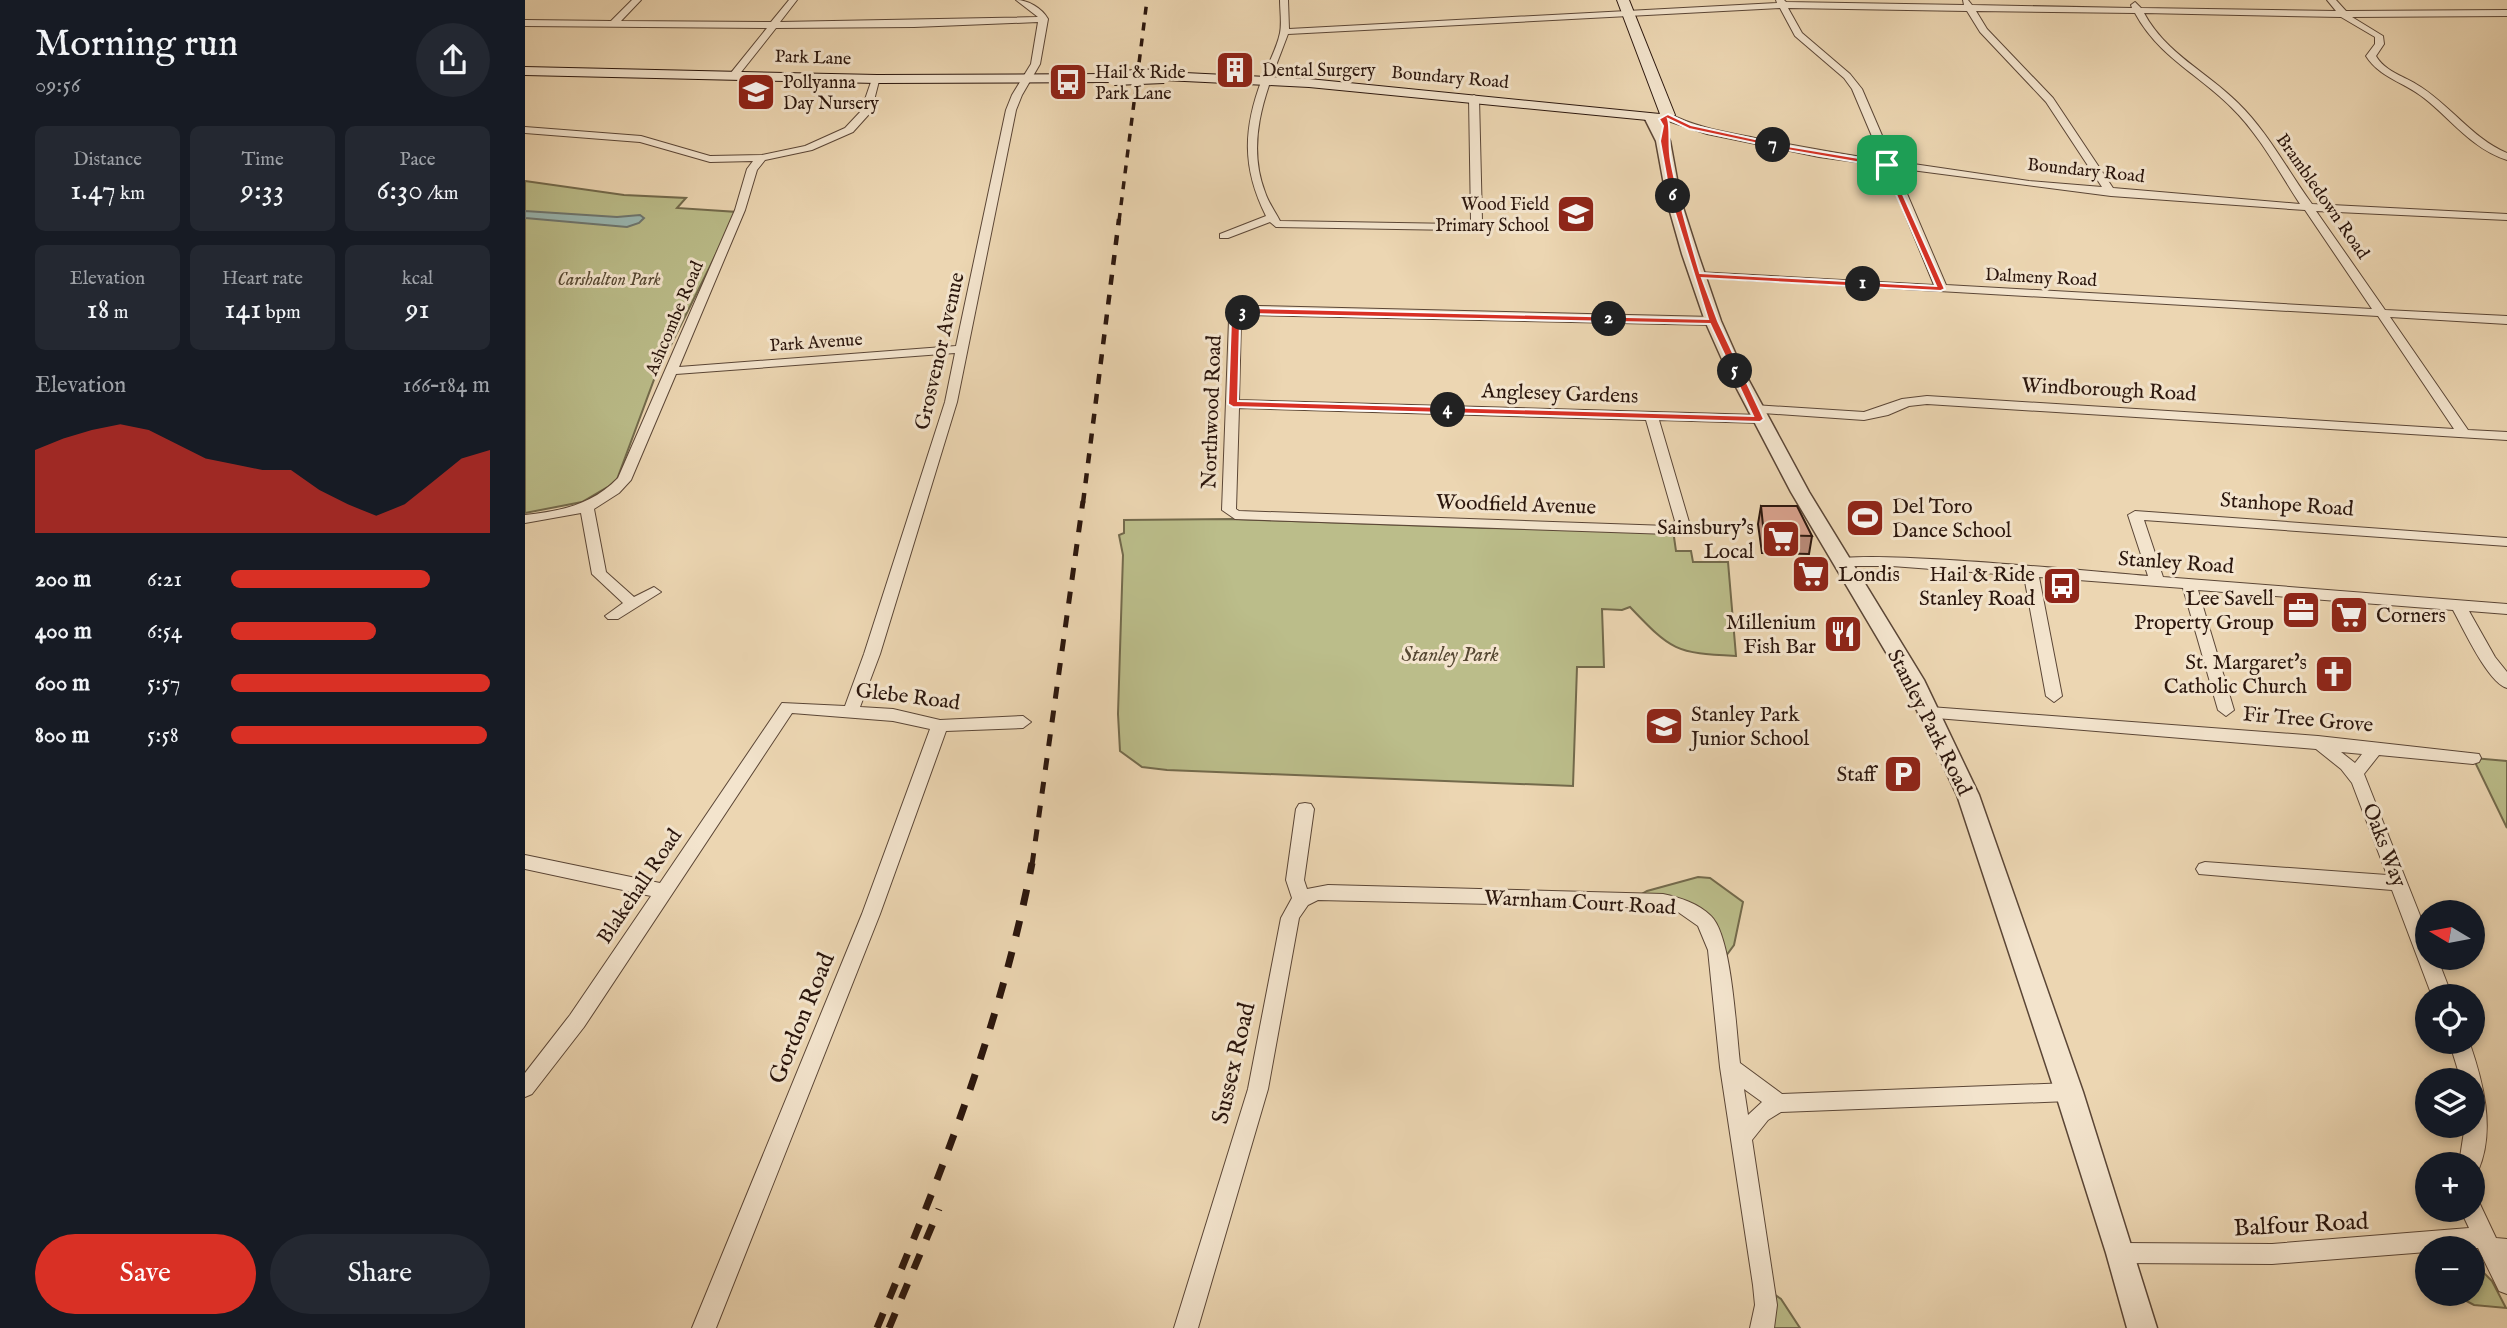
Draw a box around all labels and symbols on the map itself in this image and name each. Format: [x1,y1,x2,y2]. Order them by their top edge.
street label: Park Lane [774,46,852,71]
building icon: Dental Surgery [1214,49,1256,91]
place label: Dental Surgery [1262,60,1376,83]
bus stop icon: Hail & Ride Park Lane [1047,61,1089,103]
place label: Hail & Ride Park Lane [1095,62,1186,106]
street label: Boundary Road [1390,62,1510,95]
school or university icon: Pollyanna Day Nursery [735,71,777,113]
place label: Pollyanna Day Nursery [783,72,879,116]
pin: 7 [1755,128,1791,162]
street label: Brambledown Road [2270,130,2374,264]
pin [1857,135,1917,195]
street label: Boundary Road [2026,154,2146,189]
pin: 6 [1655,178,1691,214]
school or university icon: Wood Field Primary School [1555,193,1597,235]
place label: Wood Field Primary School [1435,194,1549,238]
street label: Ashcombe Road [641,258,710,380]
street label: Dalmeny Road [1984,264,2098,293]
pin: 1 [1845,266,1881,302]
park label: Carshalton Park [557,269,661,292]
street label: Grosvenor Avenue [909,270,972,433]
pin: 3 [1225,296,1261,330]
pin: 2 [1591,302,1627,336]
street label: Park Avenue [769,329,863,358]
street label: Northwood Road [1196,334,1229,490]
pin: 5 [1717,354,1753,388]
street label: Windborough Road [2021,372,2198,409]
street label: Anglesey Gardens [1480,378,1639,411]
pin: 4 [1431,392,1465,428]
street label: Stanhope Road [2219,487,2355,524]
street label: Woodfield Avenue [1435,489,1597,522]
place label: Del Toro Dance School [1892,494,2012,545]
sports icon: Del Toro Dance School [1844,497,1886,539]
place label: Sainsbury's Local [1657,515,1754,566]
supermarket icon: Sainsbury's Local [1760,518,1802,560]
street label: Stanley Road [2117,546,2235,581]
supermarket icon: Londis [1790,553,1832,595]
place label: Londis [1838,562,1900,589]
place label: Hail & Ride Stanley Road [1919,562,2036,613]
bus stop icon: Hail & Ride Stanley Road [2041,565,2083,607]
place label: Lee Savell Property Group [2134,586,2274,637]
office icon: Lee Savell Property Group [2280,589,2322,631]
supermarket icon: Corners [2328,594,2370,636]
place label: Corners [2376,603,2446,630]
place label: Millenium Fish Bar [1726,610,1816,661]
restaurant icon: Millenium Fish Bar [1822,613,1864,655]
park label: Stanley Park [1401,642,1499,669]
street label: Stanley Park Road [1880,645,1977,801]
place label: St. Margaret's Catholic Church [2164,650,2307,701]
church icon: St. Margaret's Catholic Church [2313,653,2355,695]
street label: Glebe Road [854,678,962,717]
street label: Fir Tree Grove [2242,701,2375,740]
place label: Stanley Park Junior School [1689,702,1810,753]
school or university icon: Stanley Park Junior School [1643,705,1685,747]
parking icon: Staff [1882,753,1924,795]
place label: Staff [1836,762,1879,789]
street label: Oaks Way [2355,800,2412,892]
street label: Blakehall Road [592,823,689,950]
street label: Warnham Court Road [1483,885,1677,922]
north arrow [2415,900,2485,970]
street label: Gordon Road [762,948,843,1089]
street label: Sussex Road [1205,999,1264,1127]
street label: Balfour Road [2233,1206,2369,1245]

